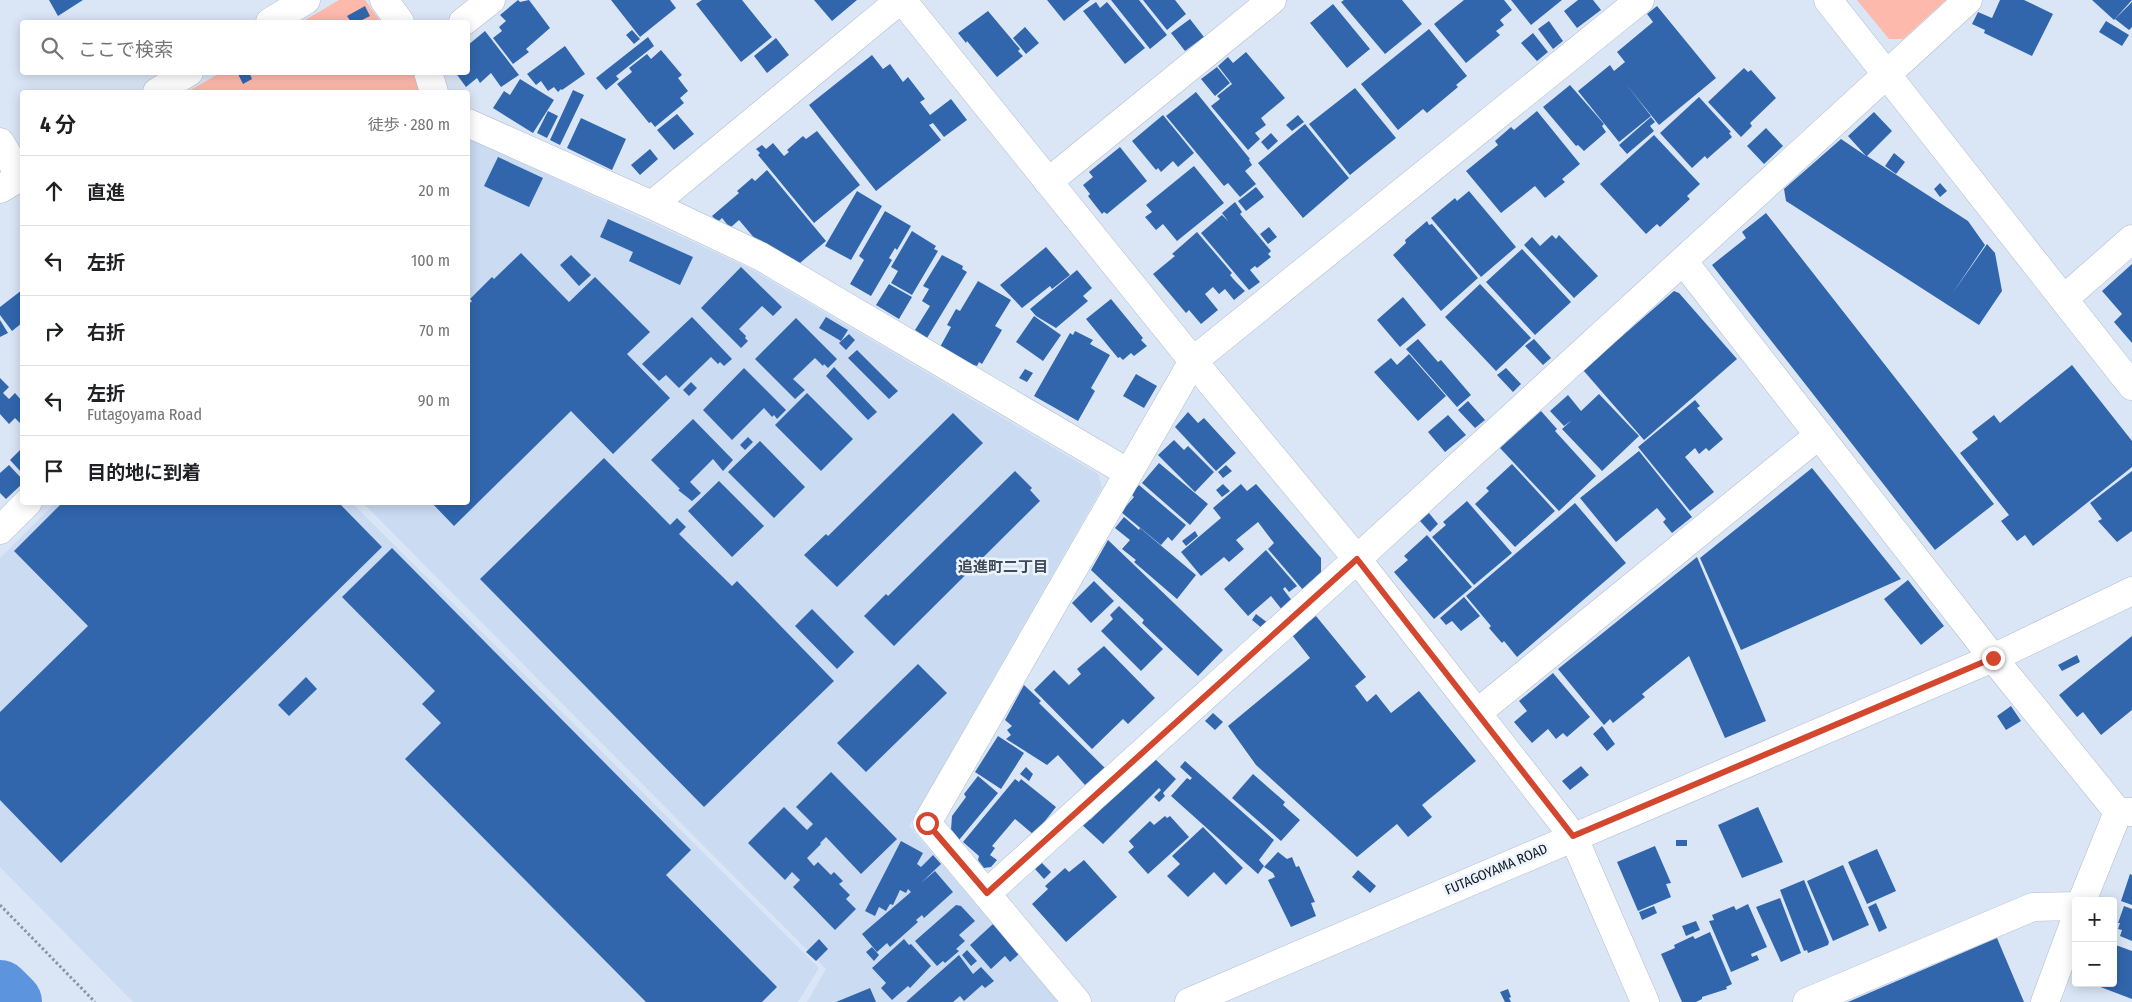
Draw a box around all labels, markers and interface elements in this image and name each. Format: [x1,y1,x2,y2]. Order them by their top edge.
search box [20,20,470,75]
icon: search [38,34,66,62]
text: ここで検索 [78,38,173,61]
text: 4 分 [40,112,76,138]
text: 徒歩 · 280 m [368,115,450,134]
icon: ahead [40,177,68,205]
text: 直進 [87,181,125,204]
text: 20 m [419,181,450,200]
icon: left [40,247,68,275]
text: 左折 [87,251,125,274]
text: 100 m [411,251,450,270]
icon: right [40,317,68,345]
text: 右折 [87,321,125,344]
text: 70 m [419,321,450,340]
text: 左折 [87,382,125,405]
icon: left [40,387,68,415]
text: 90 m [418,391,450,410]
text: Futagoyama Road [87,405,202,424]
icon: arrive [40,457,68,485]
text: 目的地に到着 [87,461,201,484]
district label: 追進町二丁目 [958,558,1048,576]
route end [1982,647,2005,670]
route start [916,812,939,835]
street label: FUTAGOYAMA ROAD [1442,840,1550,899]
map controls [2072,897,2117,987]
button: + [2072,897,2117,942]
button: − [2072,942,2117,987]

